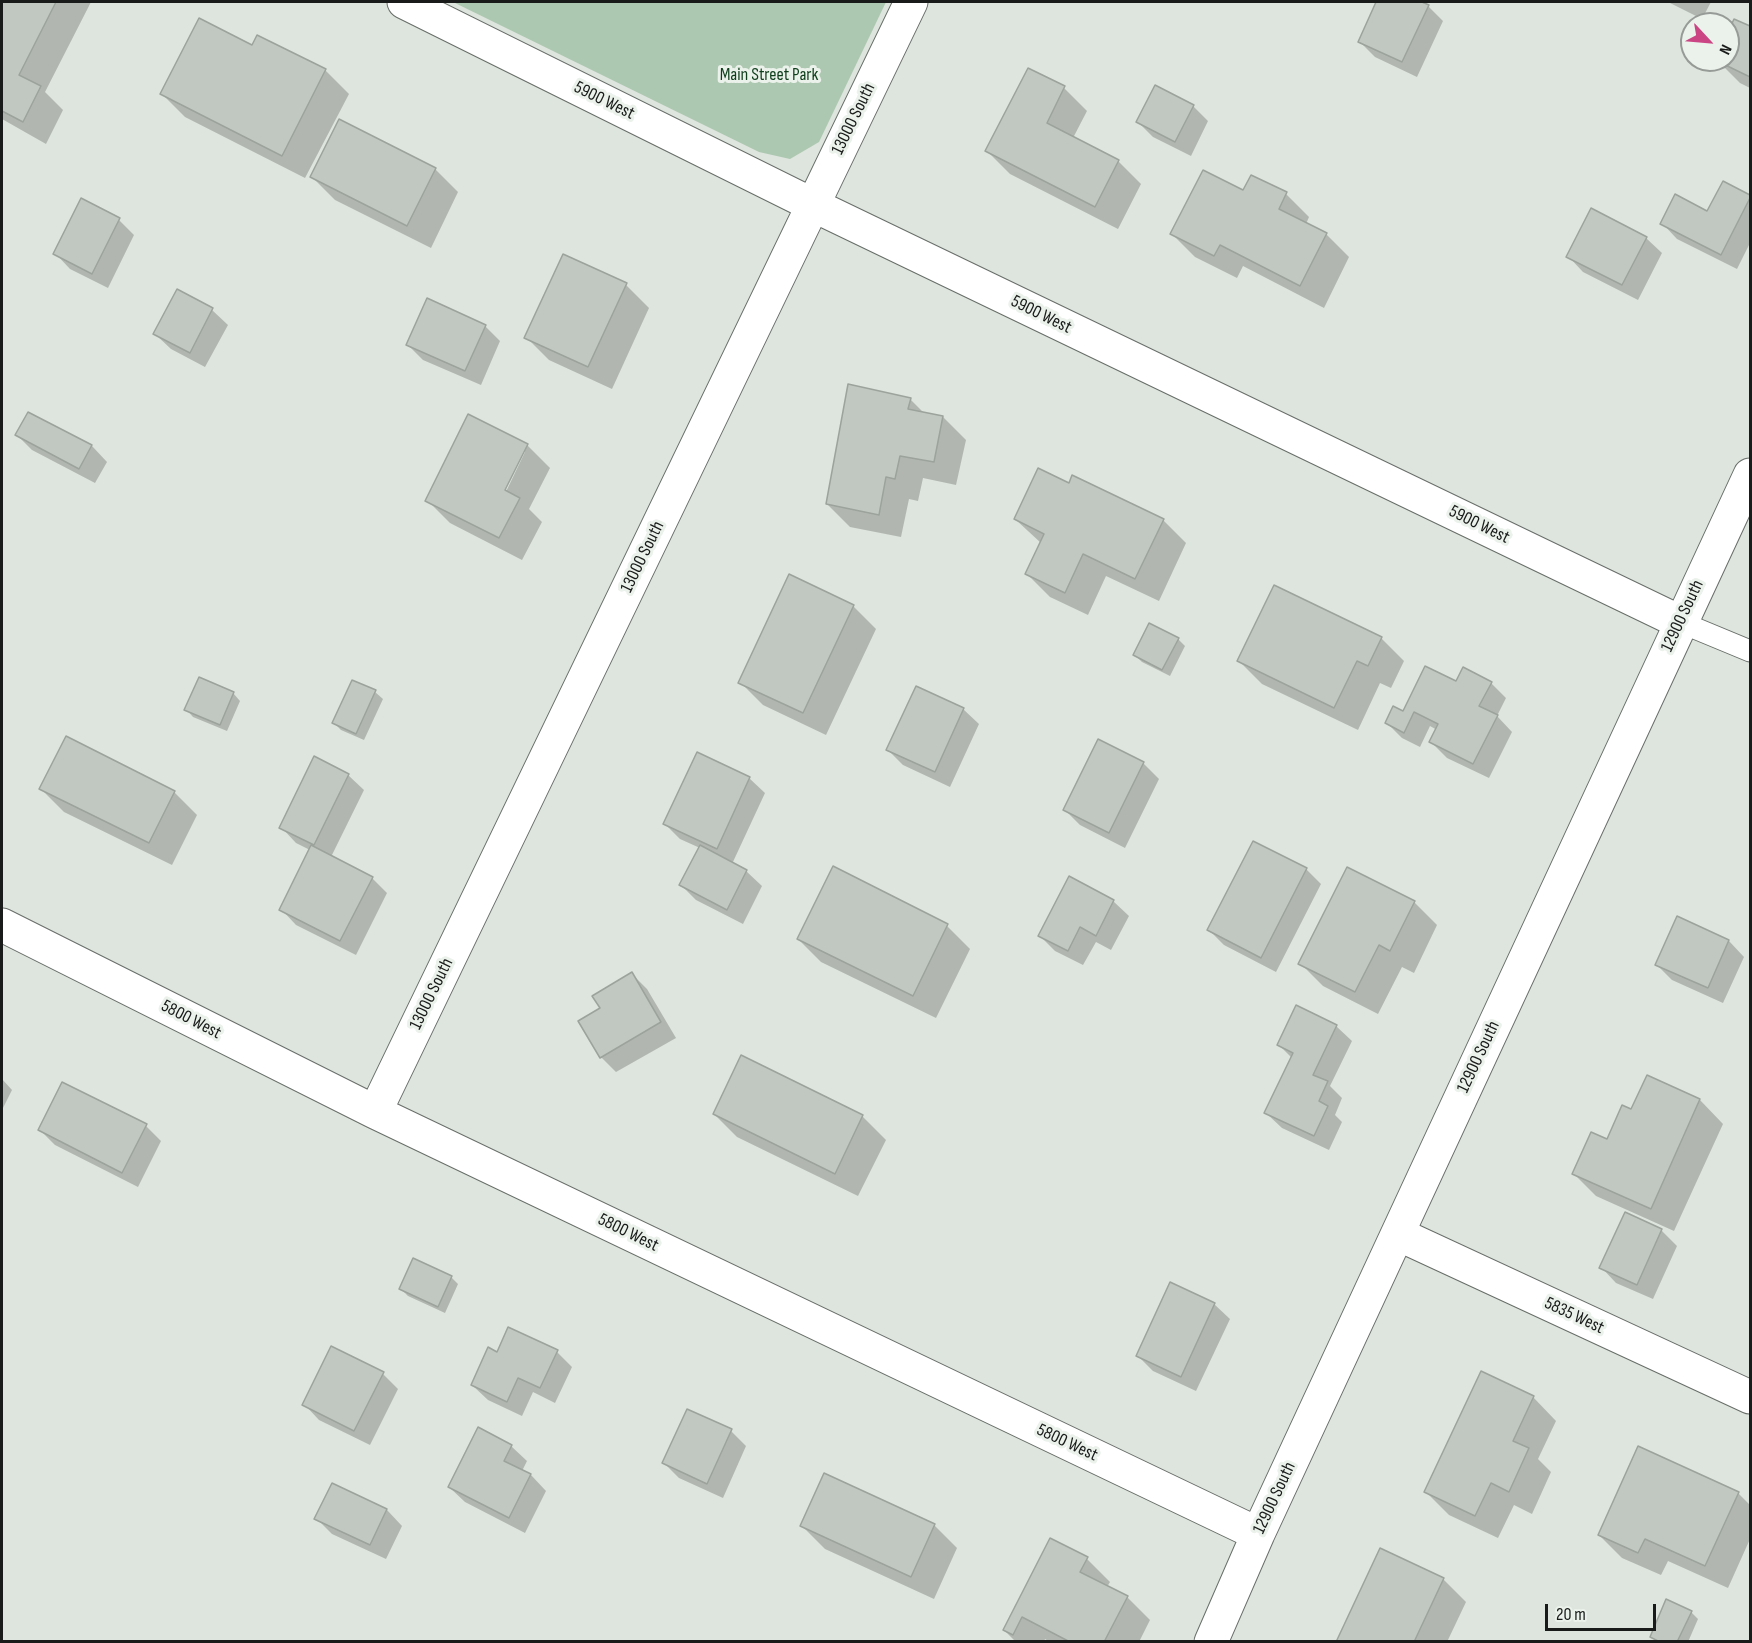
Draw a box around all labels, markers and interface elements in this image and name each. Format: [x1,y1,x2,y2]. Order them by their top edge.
north arrow [1680,12,1740,72]
text: N [1714,41,1735,57]
park label: Main Street Park [720,64,818,86]
street label: 5900 West [570,77,638,125]
street label: 13000 South [827,80,881,158]
street label: 5900 West [1007,291,1075,339]
street label: 5900 West [1445,501,1513,549]
street label: 13000 South [616,518,670,596]
street label: 12900 South [1657,577,1709,655]
street label: 13000 South [405,955,459,1033]
street label: 5800 West [157,996,225,1044]
street label: 12900 South [1453,1018,1505,1096]
street label: 5800 West [594,1209,662,1257]
street label: 5835 West [1541,1293,1607,1339]
street label: 5800 West [1033,1420,1101,1466]
street label: 12900 South [1249,1459,1301,1537]
scale bar [1548,1592,1659,1630]
text: 20 m [1556,1604,1586,1625]

